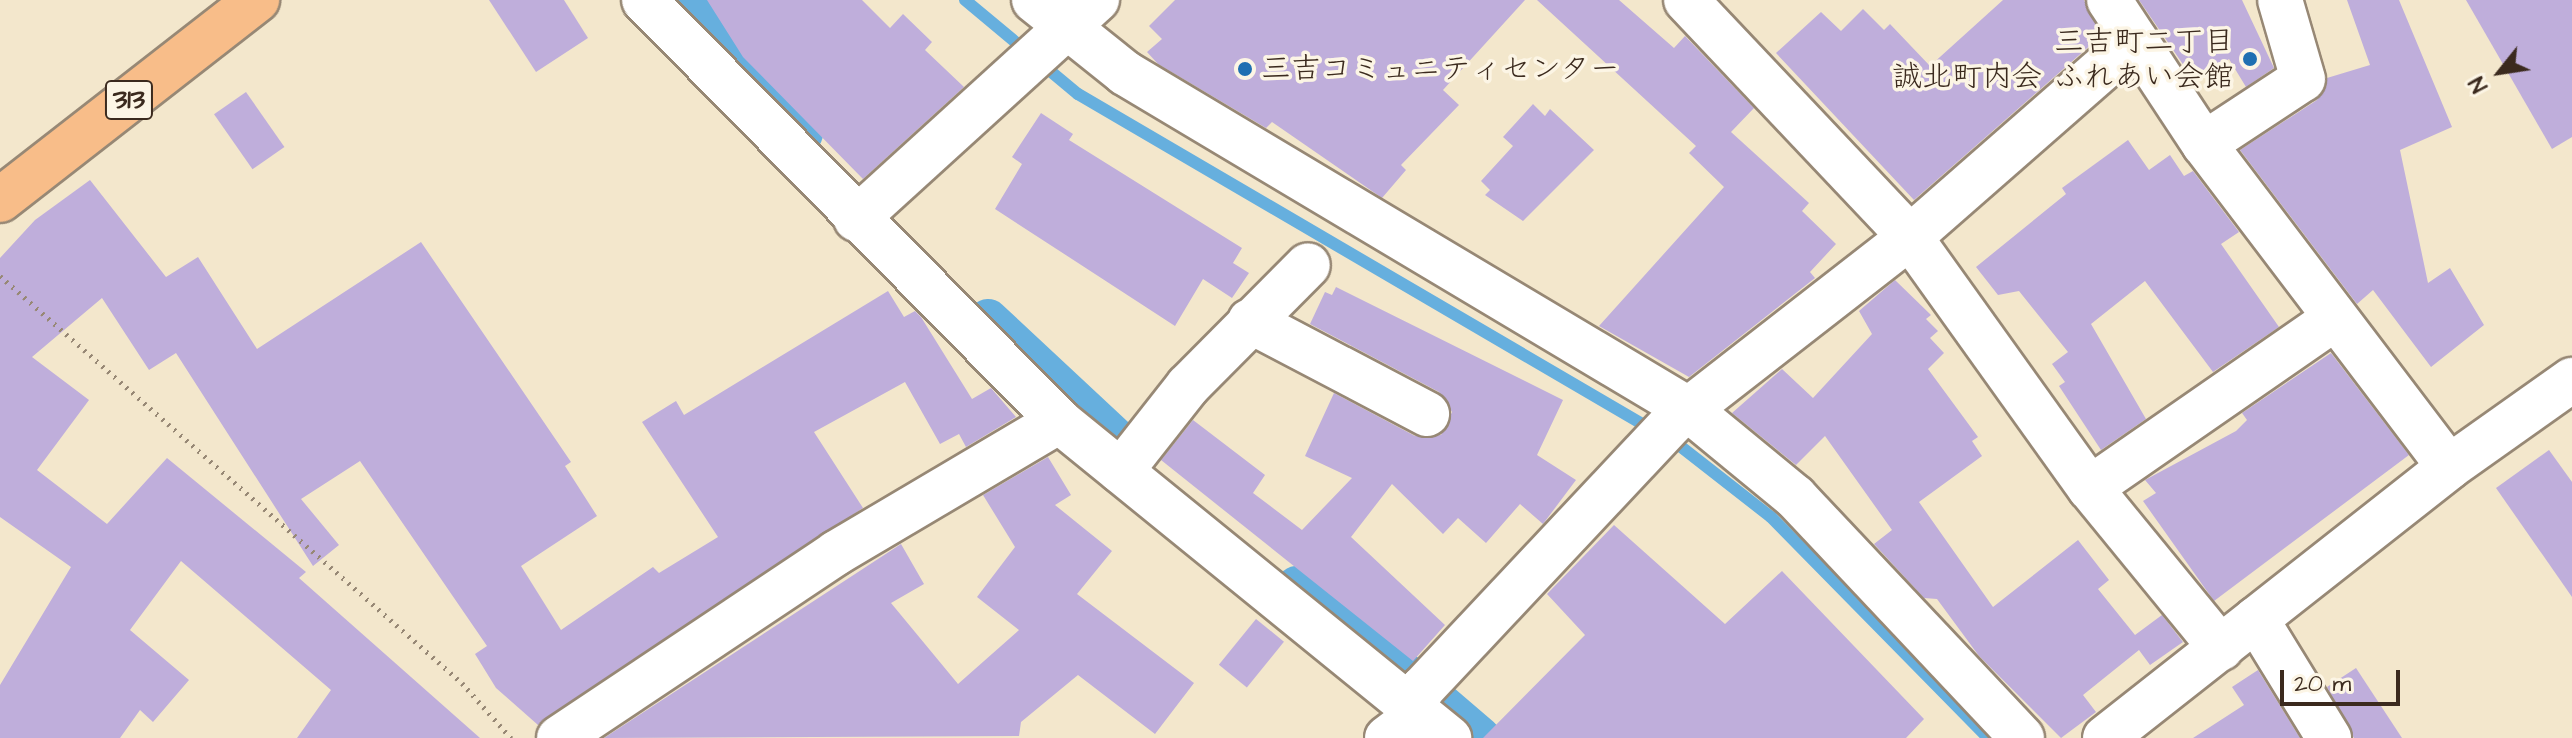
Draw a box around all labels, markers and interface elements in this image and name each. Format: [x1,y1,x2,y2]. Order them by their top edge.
place label: 三吉町二丁目 誠北町内会 ふれあい会館 [1892,24,2234,94]
north arrow [2460,32,2540,112]
marker: 三吉町二丁目 誠北町内会 ふれあい会館 [2241,50,2259,68]
place label: 三吉コミュニティセンター [1261,51,1621,87]
marker: 三吉コミュニティセンター [1236,60,1254,78]
text: N [2462,71,2496,98]
road number: 313 [103,76,155,124]
scale bar [2284,654,2404,704]
text: 20 m [2294,667,2351,701]

